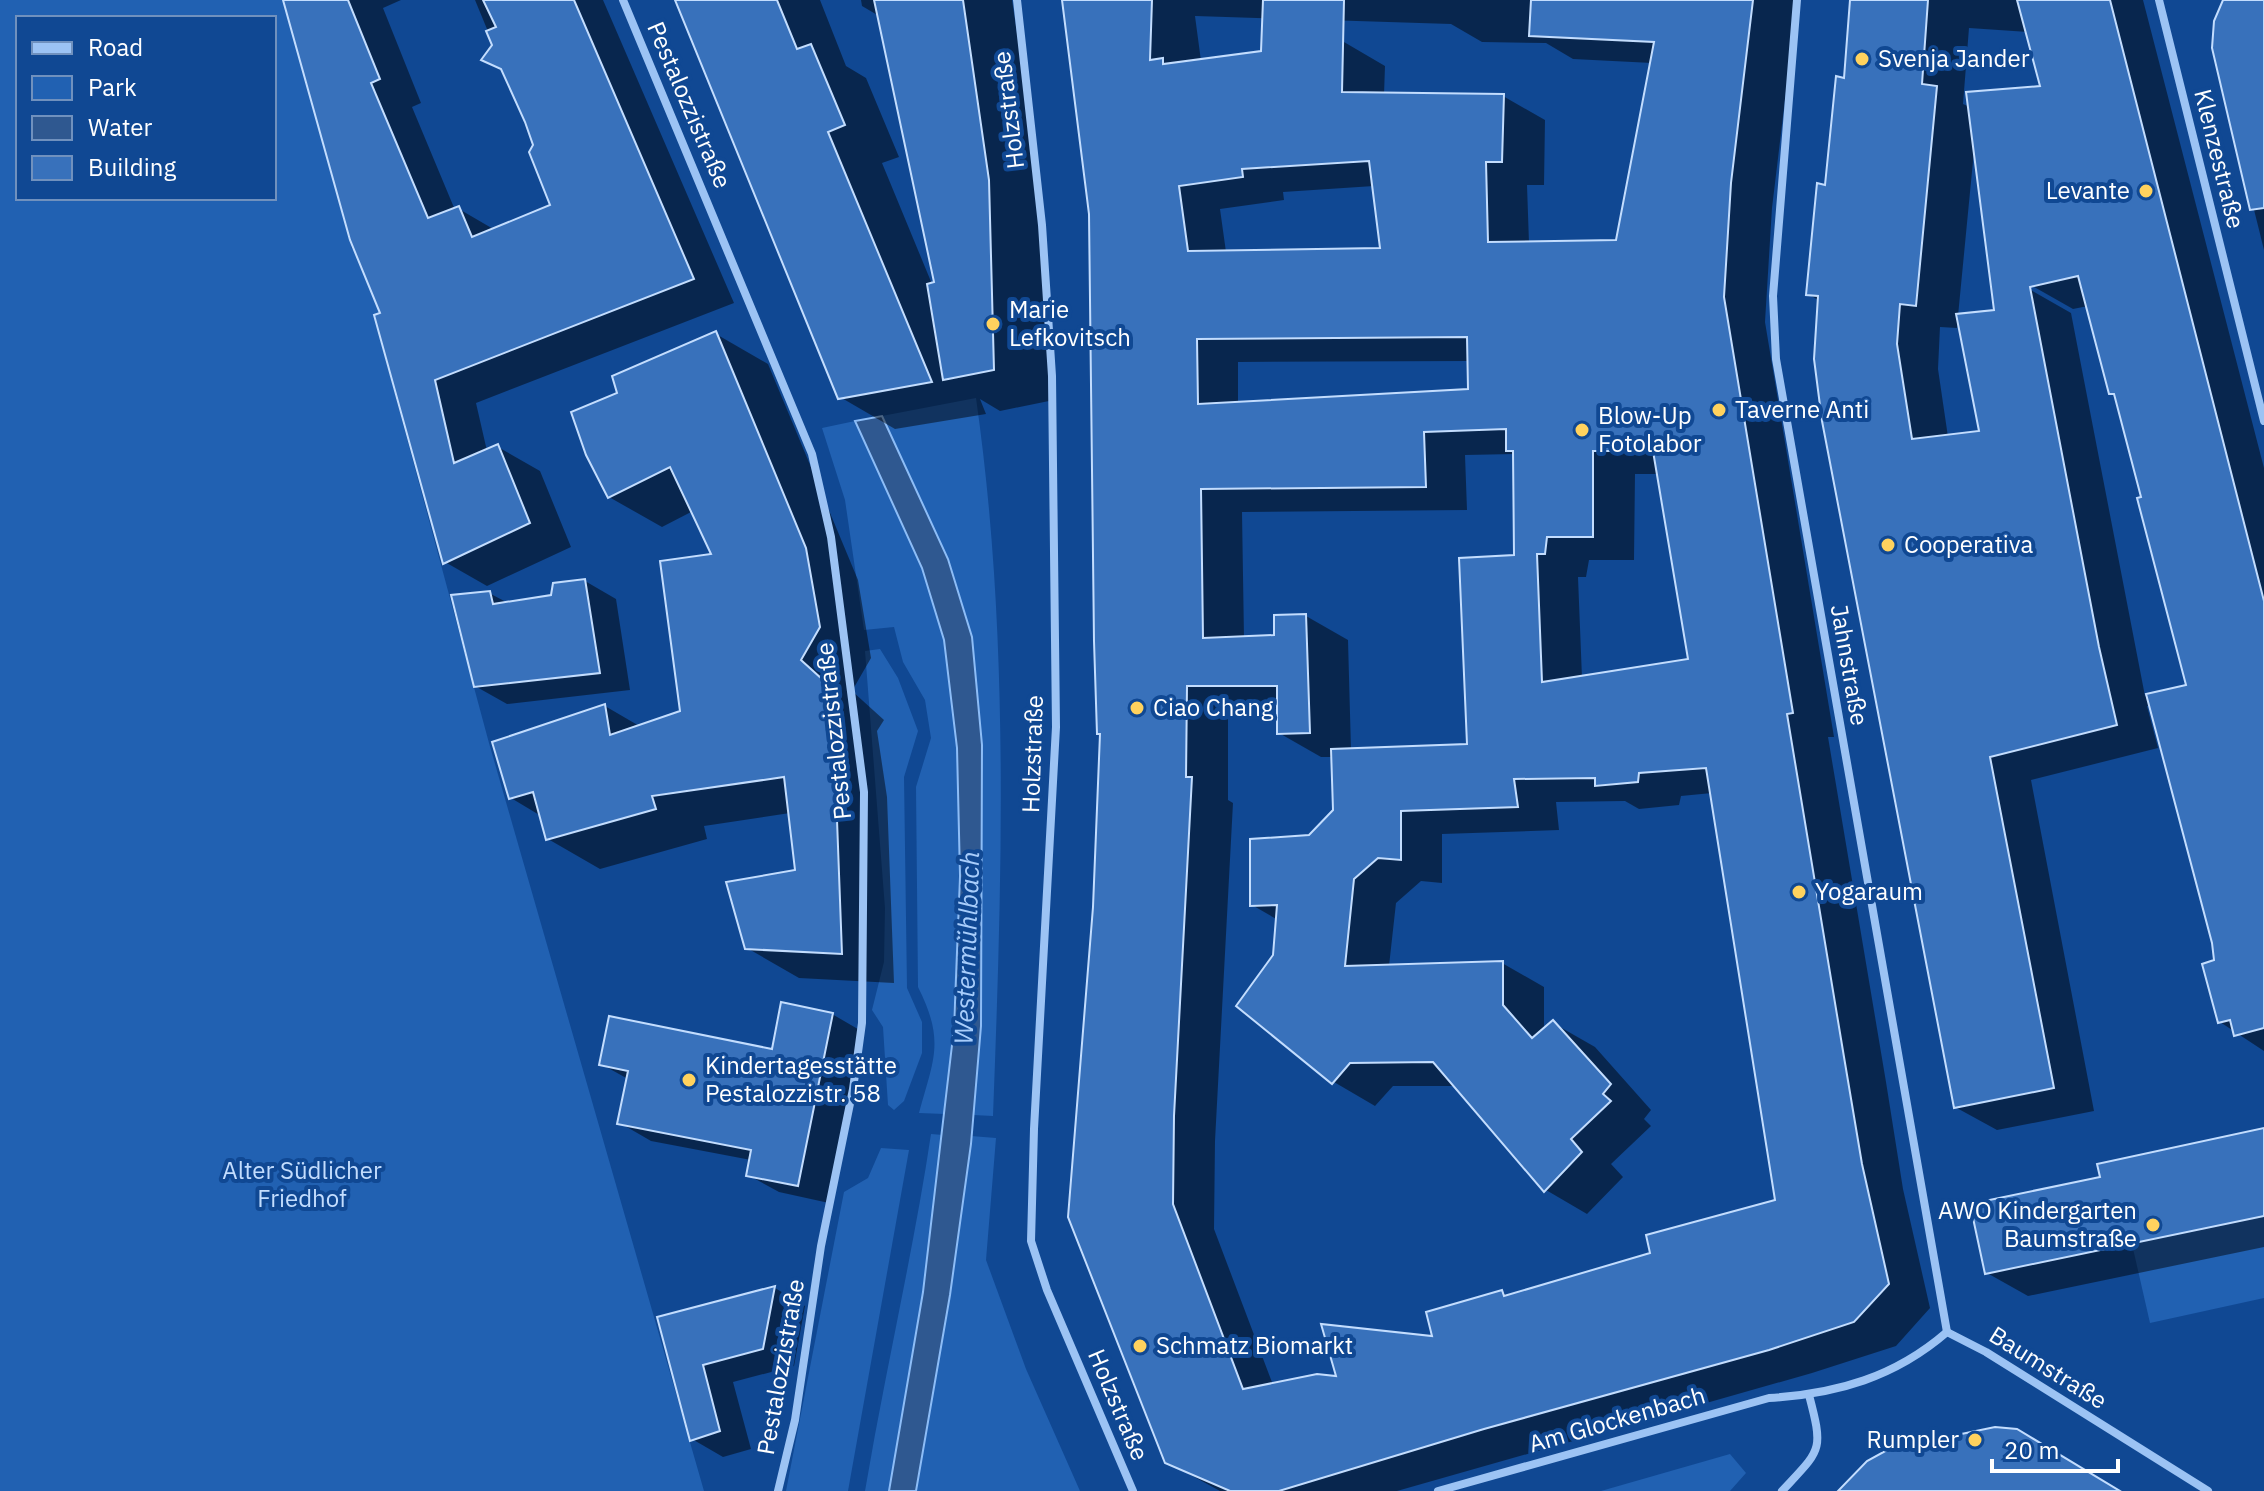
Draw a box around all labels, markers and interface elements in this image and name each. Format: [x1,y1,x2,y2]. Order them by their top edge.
legend [16,16,276,200]
street label: Pestalozzistraße [640,16,739,193]
text: Road [88,31,143,63]
place label: Svenja Jander [1878,42,2030,74]
street label: Holzstraße [985,50,1031,171]
marker: Svenja Jander [1853,50,1871,68]
text: Park [88,71,137,103]
street label: Klenzestraße [2187,86,2253,232]
text: Water [88,111,152,143]
text: Building [88,151,176,183]
place label: Levante [2046,174,2130,206]
marker: Levante [2137,182,2155,200]
place label: Marie Lefkovitsch [1009,293,1131,353]
marker: Marie Lefkovitsch [984,315,1002,333]
place label: Taverne Anti [1735,393,1869,425]
place label: Blow-Up Fotolabor [1598,399,1702,459]
marker: Taverne Anti [1710,401,1728,419]
marker: Blow-Up Fotolabor [1573,421,1591,439]
place label: Cooperativa [1904,528,2033,560]
marker: Cooperativa [1879,536,1897,554]
street label: Jahnstraße [1824,602,1876,728]
street label: Pestalozzistraße [808,641,858,821]
place label: Ciao Chang [1153,691,1274,723]
street label: Holzstraße [1014,694,1050,814]
marker: Ciao Chang [1128,699,1146,717]
water label: Westermühlbach [946,851,986,1045]
place label: Yogaraum [1815,875,1923,907]
marker: Yogaraum [1790,883,1808,901]
place label: Kindertagesstätte Pestalozzistr. 58 [705,1049,897,1109]
marker: Kindertagesstätte Pestalozzistr. 58 [680,1071,698,1089]
park label: Alter Südlicher Friedhof [222,1154,382,1214]
place label: AWO Kindergarten Baumstraße [1938,1194,2137,1254]
marker: AWO Kindergarten Baumstraße [2144,1216,2162,1234]
street label: Pestalozzistraße [749,1276,811,1457]
street label: Baumstraße [1984,1318,2113,1416]
place label: Schmatz Biomarkt [1156,1329,1353,1361]
marker: Schmatz Biomarkt [1131,1337,1149,1355]
street label: Holzstraße [1081,1344,1157,1465]
street label: Am Glockenbach [1525,1379,1709,1460]
place label: Rumpler [1867,1423,1959,1455]
scale bar [1992,1423,2118,1473]
marker: Rumpler [1966,1431,1984,1449]
text: 20 m [2004,1434,2059,1466]

